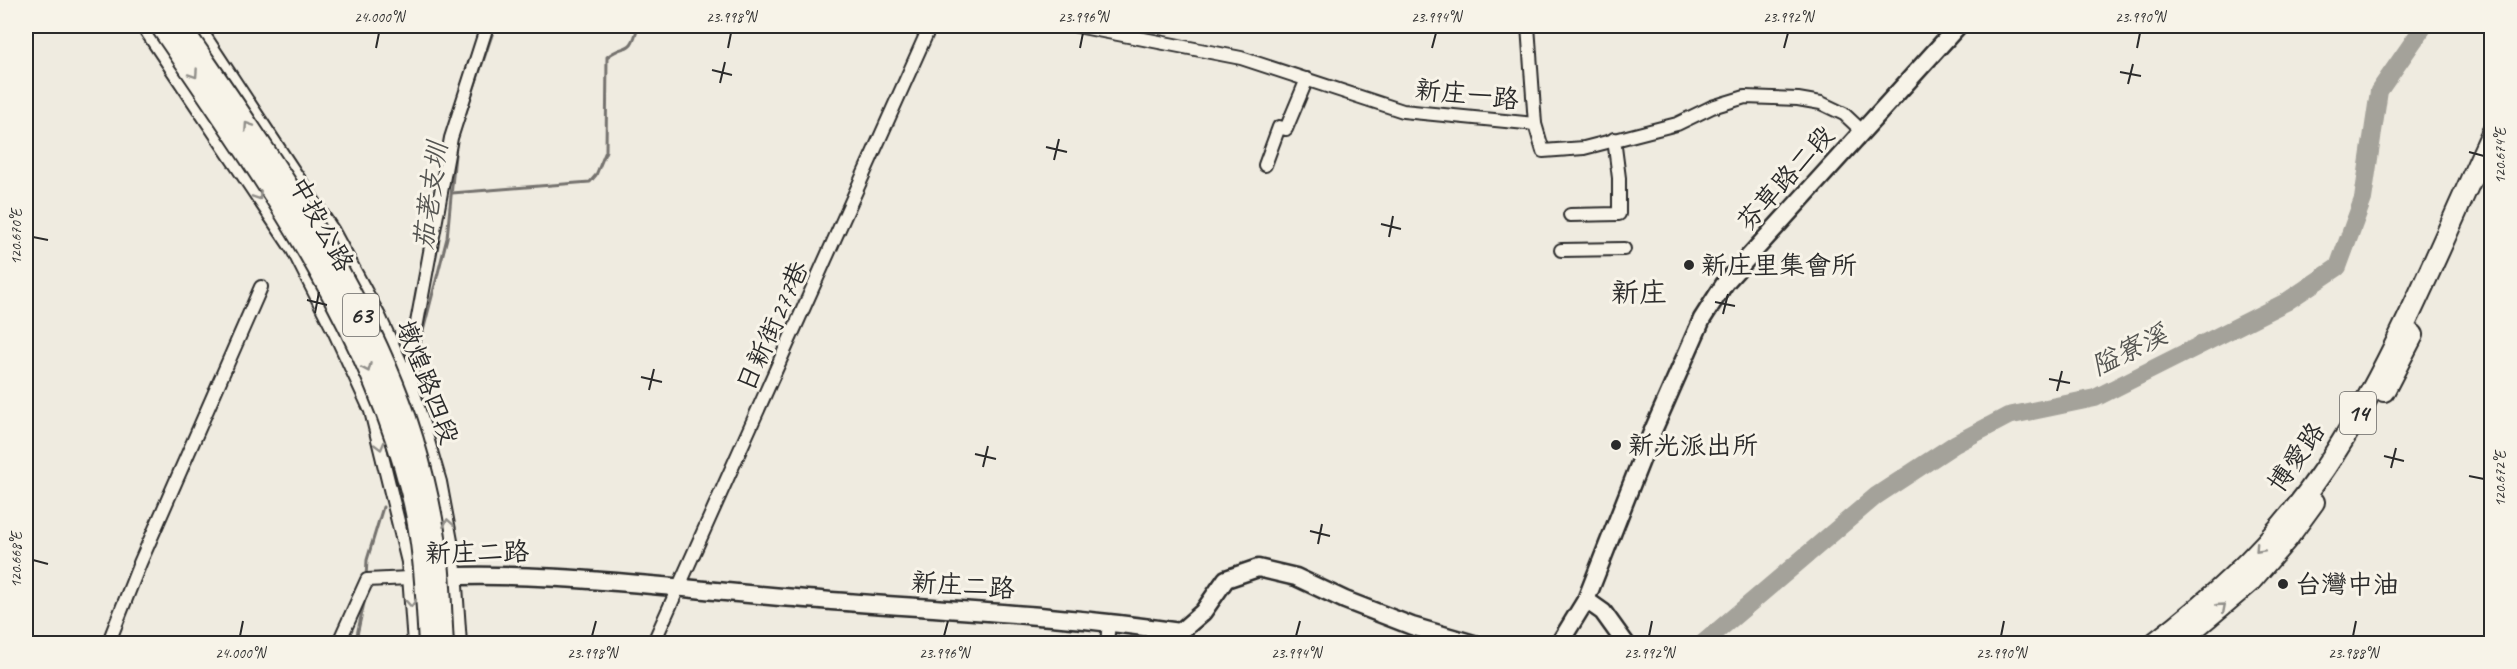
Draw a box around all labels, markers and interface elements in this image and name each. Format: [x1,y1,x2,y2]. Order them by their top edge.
text: 24.000°N [354,8,407,27]
text: 23.998°N [706,8,759,27]
text: 23.996°N [1058,8,1111,27]
text: 23.994°N [1411,8,1464,27]
text: 23.992°N [1763,8,1816,27]
text: 23.990°N [2115,8,2168,27]
one-way arrow [187,67,198,78]
street label: 新庄一路 [1414,73,1520,116]
street label: 芬草路二段 [1730,119,1841,238]
one-way arrow [244,121,255,132]
text: 120.674°E [2491,126,2510,184]
water label: 茄荖支圳 [406,137,455,252]
street label: 中投公路 [282,171,361,278]
one-way arrow [251,189,262,200]
text: 120.670°E [7,207,26,265]
place label: 新庄里集會所 [1701,249,1857,282]
street label: 日新街277巷 [729,256,816,396]
marker: 新庄里集會所 [1682,258,1696,272]
district label: 新庄 [1611,275,1667,310]
road number: 63 [343,294,379,336]
street label: 墩煌路四段 [389,316,466,449]
water label: 隘寮溪 [2085,316,2175,383]
one-way arrow [360,362,372,373]
road number: 14 [2340,392,2376,434]
street label: 博愛路 [2261,416,2332,499]
place label: 新光派出所 [1628,429,1758,462]
marker: 新光派出所 [1609,438,1623,452]
one-way arrow [372,440,385,450]
text: 120.672°E [2491,449,2510,507]
one-way arrow [442,518,455,528]
text: 120.668°E [7,530,26,588]
street label: 新庄二路 [425,535,529,570]
one-way arrow [2255,542,2266,552]
street label: 新庄二路 [910,565,1016,606]
place label: 台灣中油 [2295,568,2399,601]
marker: 台灣中油 [2276,577,2290,591]
one-way arrow [404,598,417,607]
one-way arrow [2215,603,2226,614]
text: 24.000°N [215,644,268,663]
text: 23.998°N [567,644,620,663]
text: 23.996°N [919,644,972,663]
text: 23.994°N [1271,644,1324,663]
text: 23.992°N [1624,644,1677,663]
text: 23.990°N [1976,644,2029,663]
text: 23.988°N [2328,644,2381,663]

